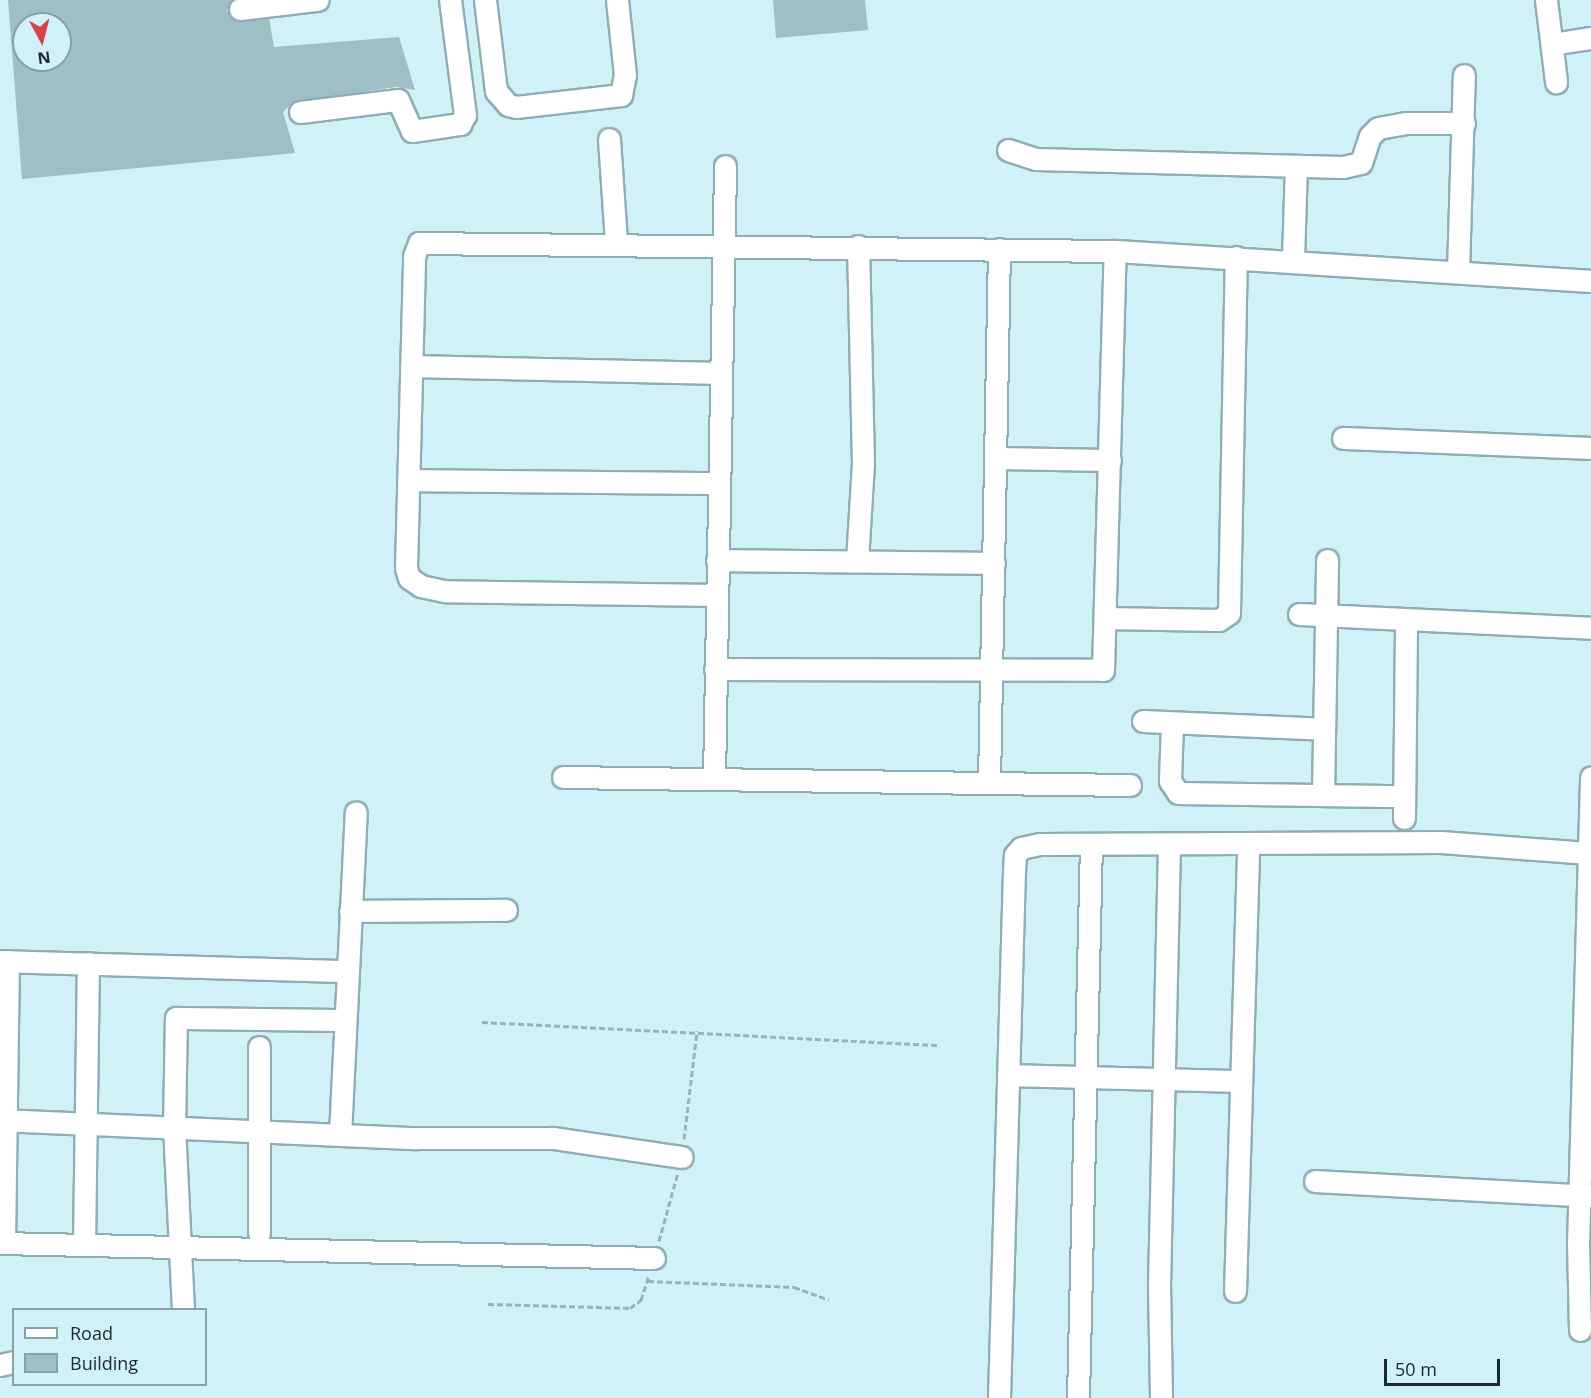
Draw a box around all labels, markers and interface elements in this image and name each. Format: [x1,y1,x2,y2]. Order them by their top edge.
north arrow [12,12,72,72]
text: N [36,46,52,70]
legend [12,1308,207,1386]
text: Road [70,1321,113,1345]
scale bar [1387,1347,1502,1385]
text: Building [70,1351,138,1375]
text: 50 m [1395,1357,1437,1381]

